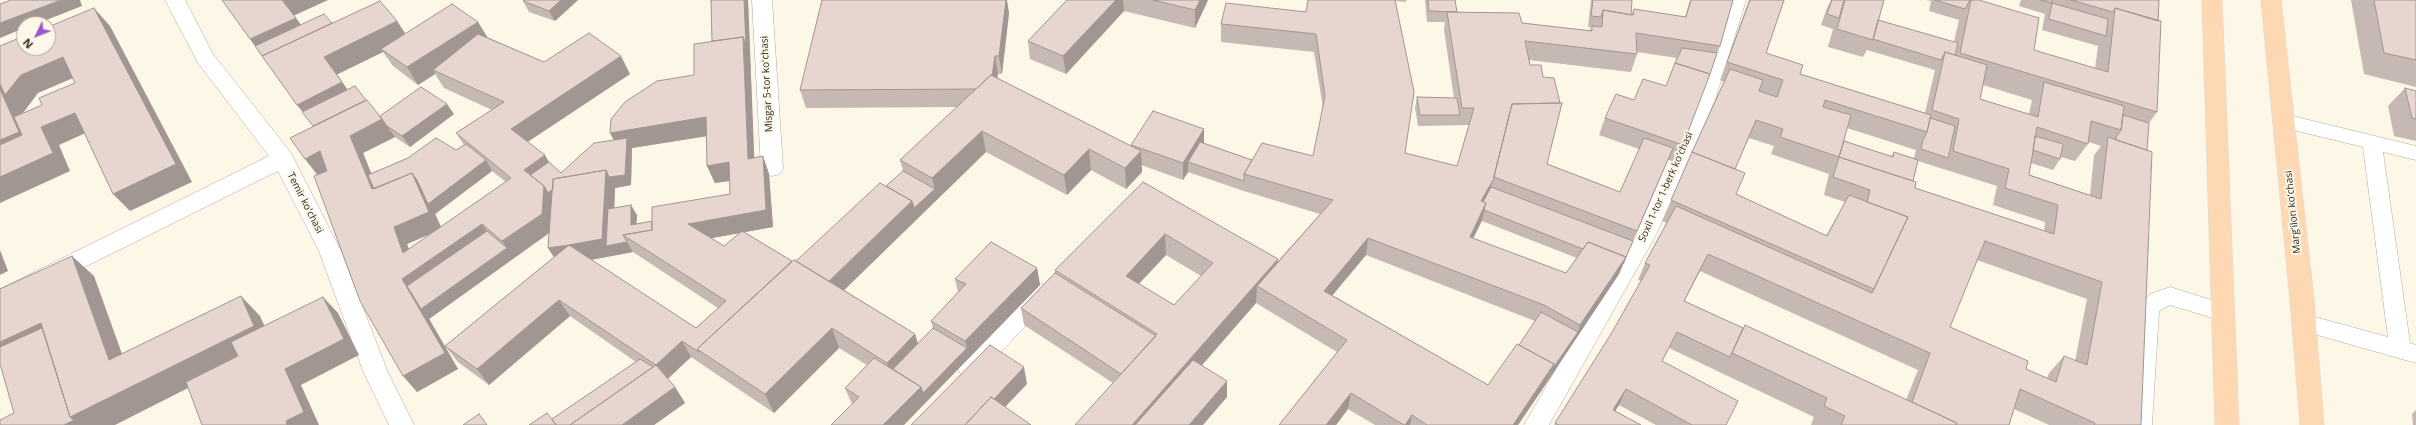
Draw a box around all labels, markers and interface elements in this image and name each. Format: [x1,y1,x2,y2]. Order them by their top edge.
north arrow [16,16,56,56]
text: N [19,35,36,52]
street label: Misgar 5-tor koʻchasi [758,36,776,132]
street label: Soxil 1-tor 1-berk koʻchasi [1636,130,1696,244]
street label: Margʻilon koʻchasi [2283,170,2303,254]
street label: Temir ko'chasi [284,171,326,235]

